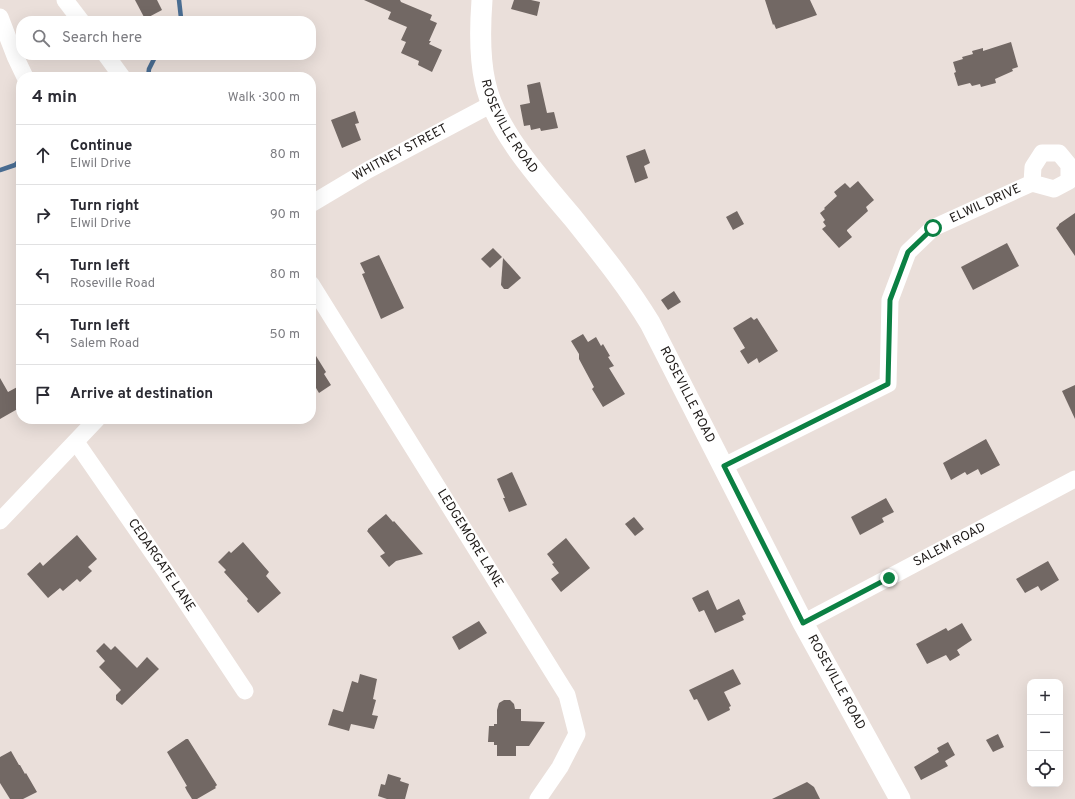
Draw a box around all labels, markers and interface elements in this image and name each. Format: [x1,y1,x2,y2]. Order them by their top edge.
search box [16,16,316,60]
icon: search [30,27,52,49]
text: Search here [62,29,142,48]
street label: ROSEVILLE ROAD [477,78,541,177]
text: 4 min [32,87,77,109]
text: Walk · 300 m [228,90,300,106]
street label: WHITNEY STREET [350,121,451,185]
text: Continue [70,137,132,156]
icon: ahead [32,144,54,166]
text: 80 m [270,147,300,163]
text: Elwil Drive [70,156,131,172]
street label: ELWIL DRIVE [947,181,1024,227]
text: Turn right [70,197,139,216]
icon: right [32,204,54,226]
text: 90 m [270,207,300,223]
text: Elwil Drive [70,216,131,232]
route start [924,219,942,237]
text: Turn left [70,257,130,276]
icon: left [32,264,54,286]
text: 80 m [270,267,300,283]
text: Roseville Road [70,276,155,292]
text: Turn left [70,317,130,336]
icon: left [32,324,54,346]
text: 50 m [270,327,300,343]
text: Salem Road [70,336,139,352]
street label: ROSEVILLE ROAD [655,344,718,446]
icon: arrive [32,384,54,406]
text: Arrive at destination [70,385,213,404]
street label: LEDGEMORE LANE [433,486,506,591]
street label: CEDARGATE LANE [124,516,198,615]
street label: SALEM ROAD [911,520,989,571]
route end [880,569,898,587]
street label: ROSEVILLE ROAD [803,632,868,733]
map controls [1027,679,1063,787]
button: + [1027,679,1063,715]
button: − [1027,715,1063,751]
button: locate [1027,751,1063,787]

